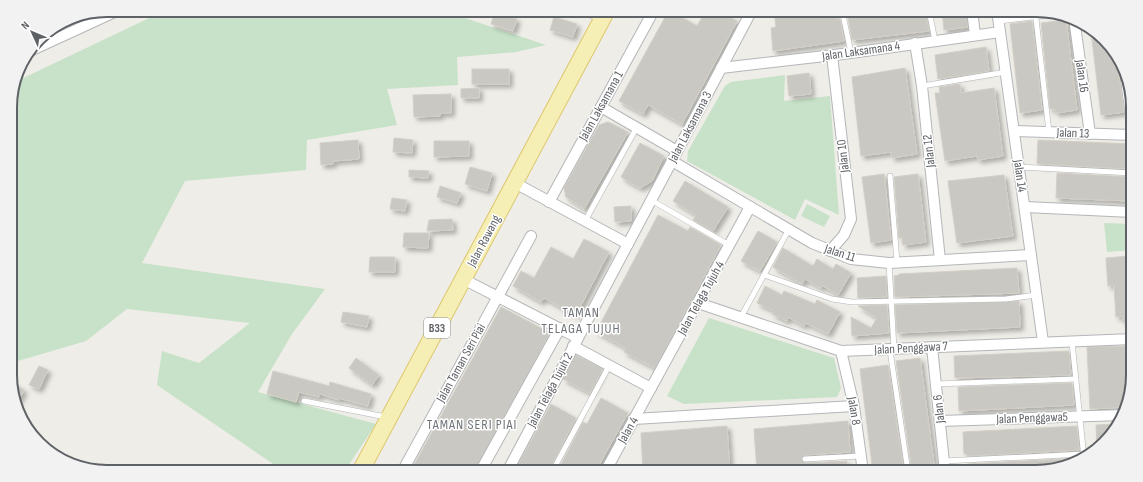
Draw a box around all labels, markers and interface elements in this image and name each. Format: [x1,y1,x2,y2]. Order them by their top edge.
north arrow [12,12,52,52]
text: N [18,19,32,32]
street label: Jalan Laksamana 4 [820,38,901,65]
street label: Jalan 16 [1072,58,1092,94]
street label: Jalan Laksamana 1 [575,68,627,145]
street label: Jalan Laksamana 3 [664,89,715,166]
street label: Jalan 13 [1055,124,1090,142]
street label: Jalan 12 [919,134,939,169]
street label: Jalan 10 [833,138,853,174]
street label: Jalan 14 [1010,158,1030,194]
street label: Jalan Rawang [463,212,504,271]
street label: Jalan 11 [821,240,858,266]
street label: Jalan Telaga Tujuh 4 [674,258,728,339]
district label: TAMAN TELAGA TUJUH [541,304,621,337]
road number: B33 [424,318,450,338]
street label: Jalan Taman Seri Piai [432,321,489,406]
street label: Jalan Penggawa 7 [873,338,949,358]
street label: Jalan Telaga Tujuh 2 [523,350,576,431]
street label: Jalan 6 [930,394,949,425]
street label: Jalan 8 [844,395,864,427]
street label: Jalan Penggawa5 [995,409,1068,427]
street label: Jalan 4 [614,413,642,447]
district label: TAMAN SERI PIAI [427,416,517,433]

